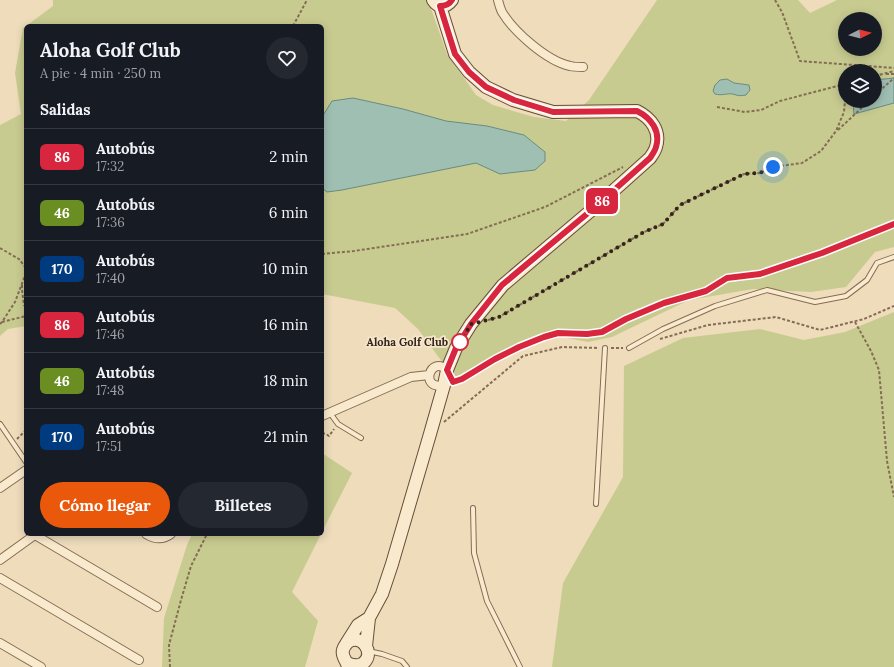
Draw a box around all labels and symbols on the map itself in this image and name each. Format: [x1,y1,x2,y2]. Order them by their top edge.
north arrow [838,12,882,56]
your location [763,157,783,177]
line badge: 86 [584,188,620,214]
marker: Aloha Golf Club [451,333,469,351]
place label: Aloha Golf Club [367,335,448,349]

